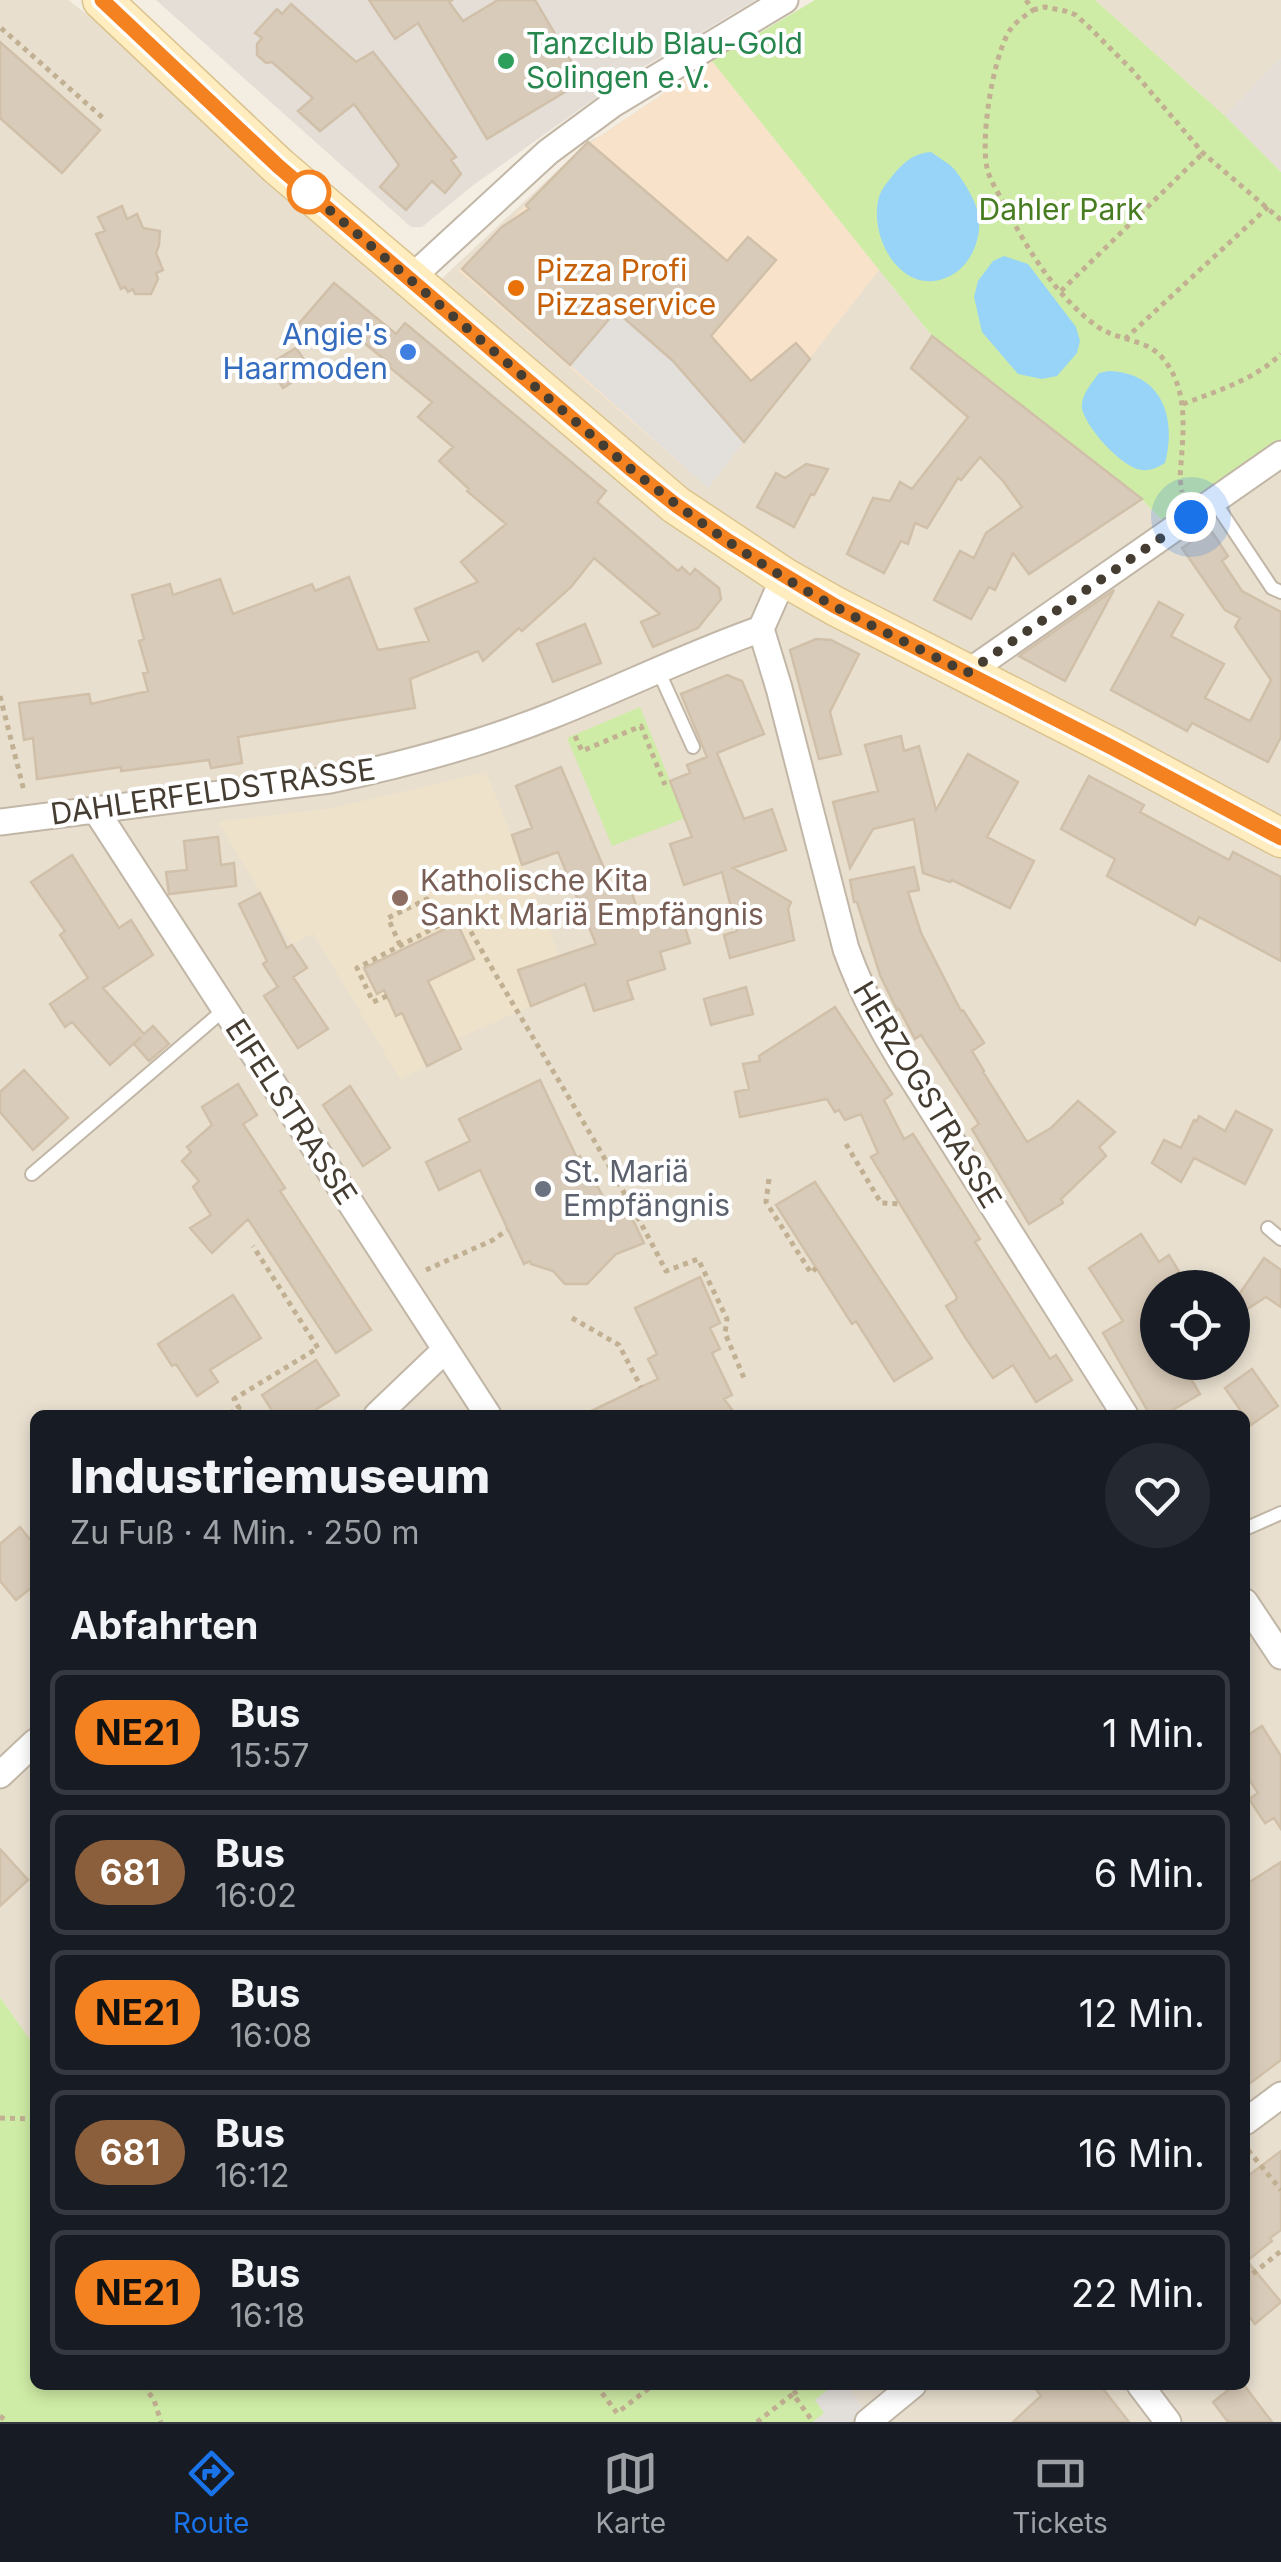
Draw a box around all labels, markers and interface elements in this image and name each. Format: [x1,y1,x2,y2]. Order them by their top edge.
place label: Tanzclub Blau-Gold Solingen e.V. [526,25,803,95]
marker: Tanzclub Blau-Gold Solingen e.V. [495,50,517,72]
unlabelled marker [288,171,330,213]
park label: Dahler Park [979,191,1144,227]
place label: Pizza Profi Pizzaservice [536,252,716,322]
marker: Pizza Profi Pizzaservice [505,277,527,299]
place label: Angie's Haarmoden [222,316,388,386]
marker: Angie's Haarmoden [397,341,419,363]
your location [1166,492,1216,542]
street label: DAHLERFELDSTRASSE [48,750,377,832]
place label: Katholische Kita Sankt Mariä Empfängnis [420,862,764,932]
marker: Katholische Kita Sankt Mariä Empfängnis [389,887,411,909]
street label: HERZOGSTRASSE [846,975,1010,1214]
street label: EIFELSTRASSE [218,1012,365,1211]
place label: St. Mariä Empfängnis [563,1153,730,1223]
marker: St. Mariä Empfängnis [532,1178,554,1200]
map controls [1140,1270,1250,1380]
button: locate [1140,1270,1250,1380]
button: heart [1105,1443,1210,1548]
text: Industriemuseum [70,1446,490,1505]
text: Zu Fuß · 4 Min. · 250 m [70,1513,420,1552]
text: Abfahrten [70,1602,258,1648]
text: Bus [230,1690,300,1736]
text: 1 Min. [1102,1710,1205,1756]
text: NE21 [95,1711,180,1753]
text: 15:57 [230,1736,309,1775]
text: Bus [215,1830,285,1876]
text: 6 Min. [1094,1850,1205,1896]
text: 681 [100,1851,160,1893]
text: 16:02 [215,1876,297,1915]
text: Bus [230,1970,300,2016]
text: 12 Min. [1079,1990,1205,2036]
text: NE21 [95,1991,180,2033]
text: 16:08 [230,2016,312,2055]
text: Bus [215,2110,285,2156]
text: 16 Min. [1078,2130,1205,2176]
text: 681 [100,2131,160,2173]
text: 16:12 [215,2156,290,2195]
text: Bus [230,2250,300,2296]
text: 22 Min. [1071,2270,1205,2316]
text: NE21 [95,2271,180,2313]
text: 16:18 [230,2296,305,2335]
tab: Route [173,2446,249,2540]
tab: Karte [595,2446,666,2540]
tab: Tickets [1012,2446,1108,2540]

